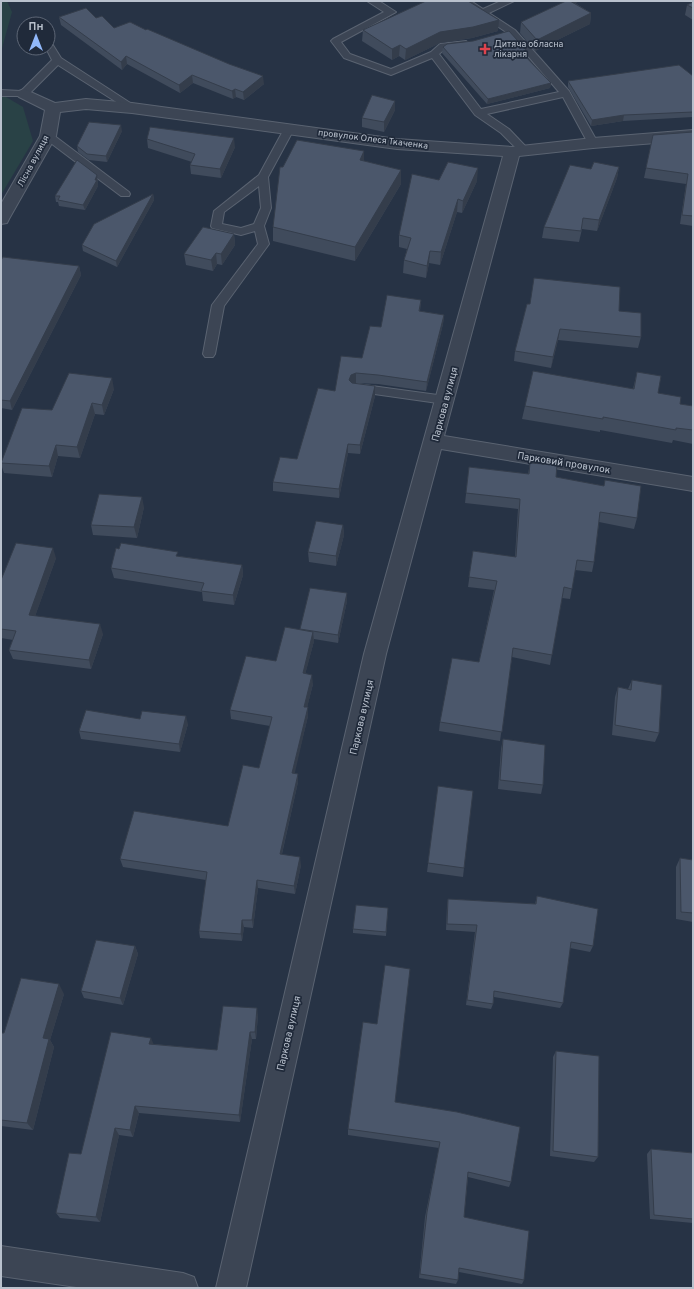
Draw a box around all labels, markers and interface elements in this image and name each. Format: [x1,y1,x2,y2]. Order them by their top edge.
north arrow [16,16,56,56]
text: Пн [29,20,43,34]
place label: Дитяча обласна лікарня [494,39,564,60]
marker: Дитяча обласна лікарня [479,43,491,55]
street label: провулок Олеся Ткаченка [317,127,429,152]
street label: Лісна вулиця [15,133,52,189]
street label: Паркова вулиця [429,366,462,443]
street label: Парковий провулок [516,450,612,477]
street label: Паркова вулиця [348,679,377,756]
street label: Паркова вулиця [275,995,304,1072]

